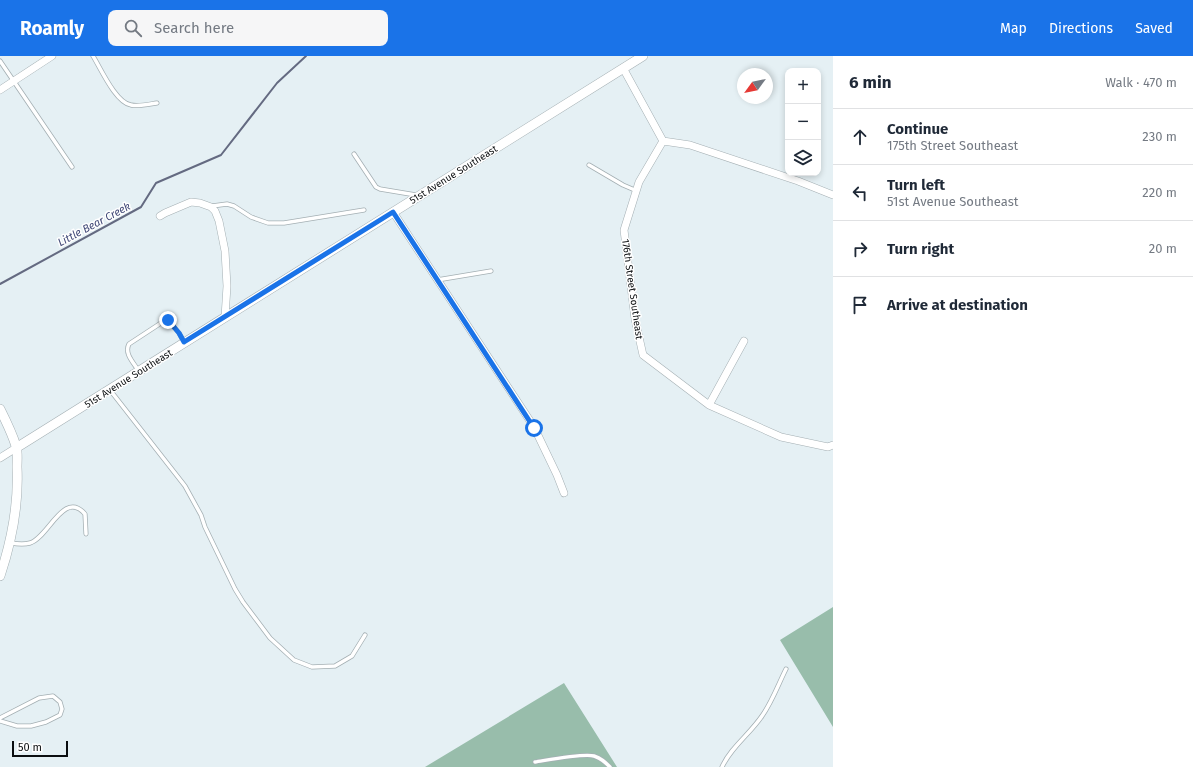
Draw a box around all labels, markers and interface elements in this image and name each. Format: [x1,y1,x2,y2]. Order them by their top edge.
search box [108,10,388,46]
text: Roamly [20,17,84,40]
icon: search [122,17,144,39]
text: Search here [154,19,234,37]
text: Map [1000,20,1027,37]
text: Directions [1049,20,1113,37]
text: Saved [1135,20,1173,37]
north arrow [737,68,773,104]
map controls [785,68,821,176]
button: + [785,68,821,104]
text: 6 min [849,72,892,93]
text: Walk · 470 m [1105,75,1177,90]
button: − [785,104,821,140]
text: Continue [887,120,948,138]
icon: ahead [849,126,871,148]
text: 230 m [1142,129,1177,144]
text: 175th Street Southeast [887,138,1018,153]
button: layers [785,140,821,176]
street label: 51st Avenue Southeast [407,143,500,207]
text: Turn left [887,176,945,194]
icon: left [849,182,871,204]
text: 220 m [1142,185,1177,200]
text: 51st Avenue Southeast [887,194,1019,209]
water label: Little Bear Creek [56,200,133,249]
street label: 176th Street Southeast [619,238,645,341]
icon: right [849,238,871,260]
text: Turn right [887,240,954,258]
text: 20 m [1149,241,1177,256]
icon: arrive [849,294,871,316]
text: Arrive at destination [887,296,1028,314]
route end [159,311,177,329]
street label: 51st Avenue Southeast [82,347,175,411]
route start [525,419,543,437]
scale bar [12,739,68,758]
text: 50 m [18,741,42,754]

